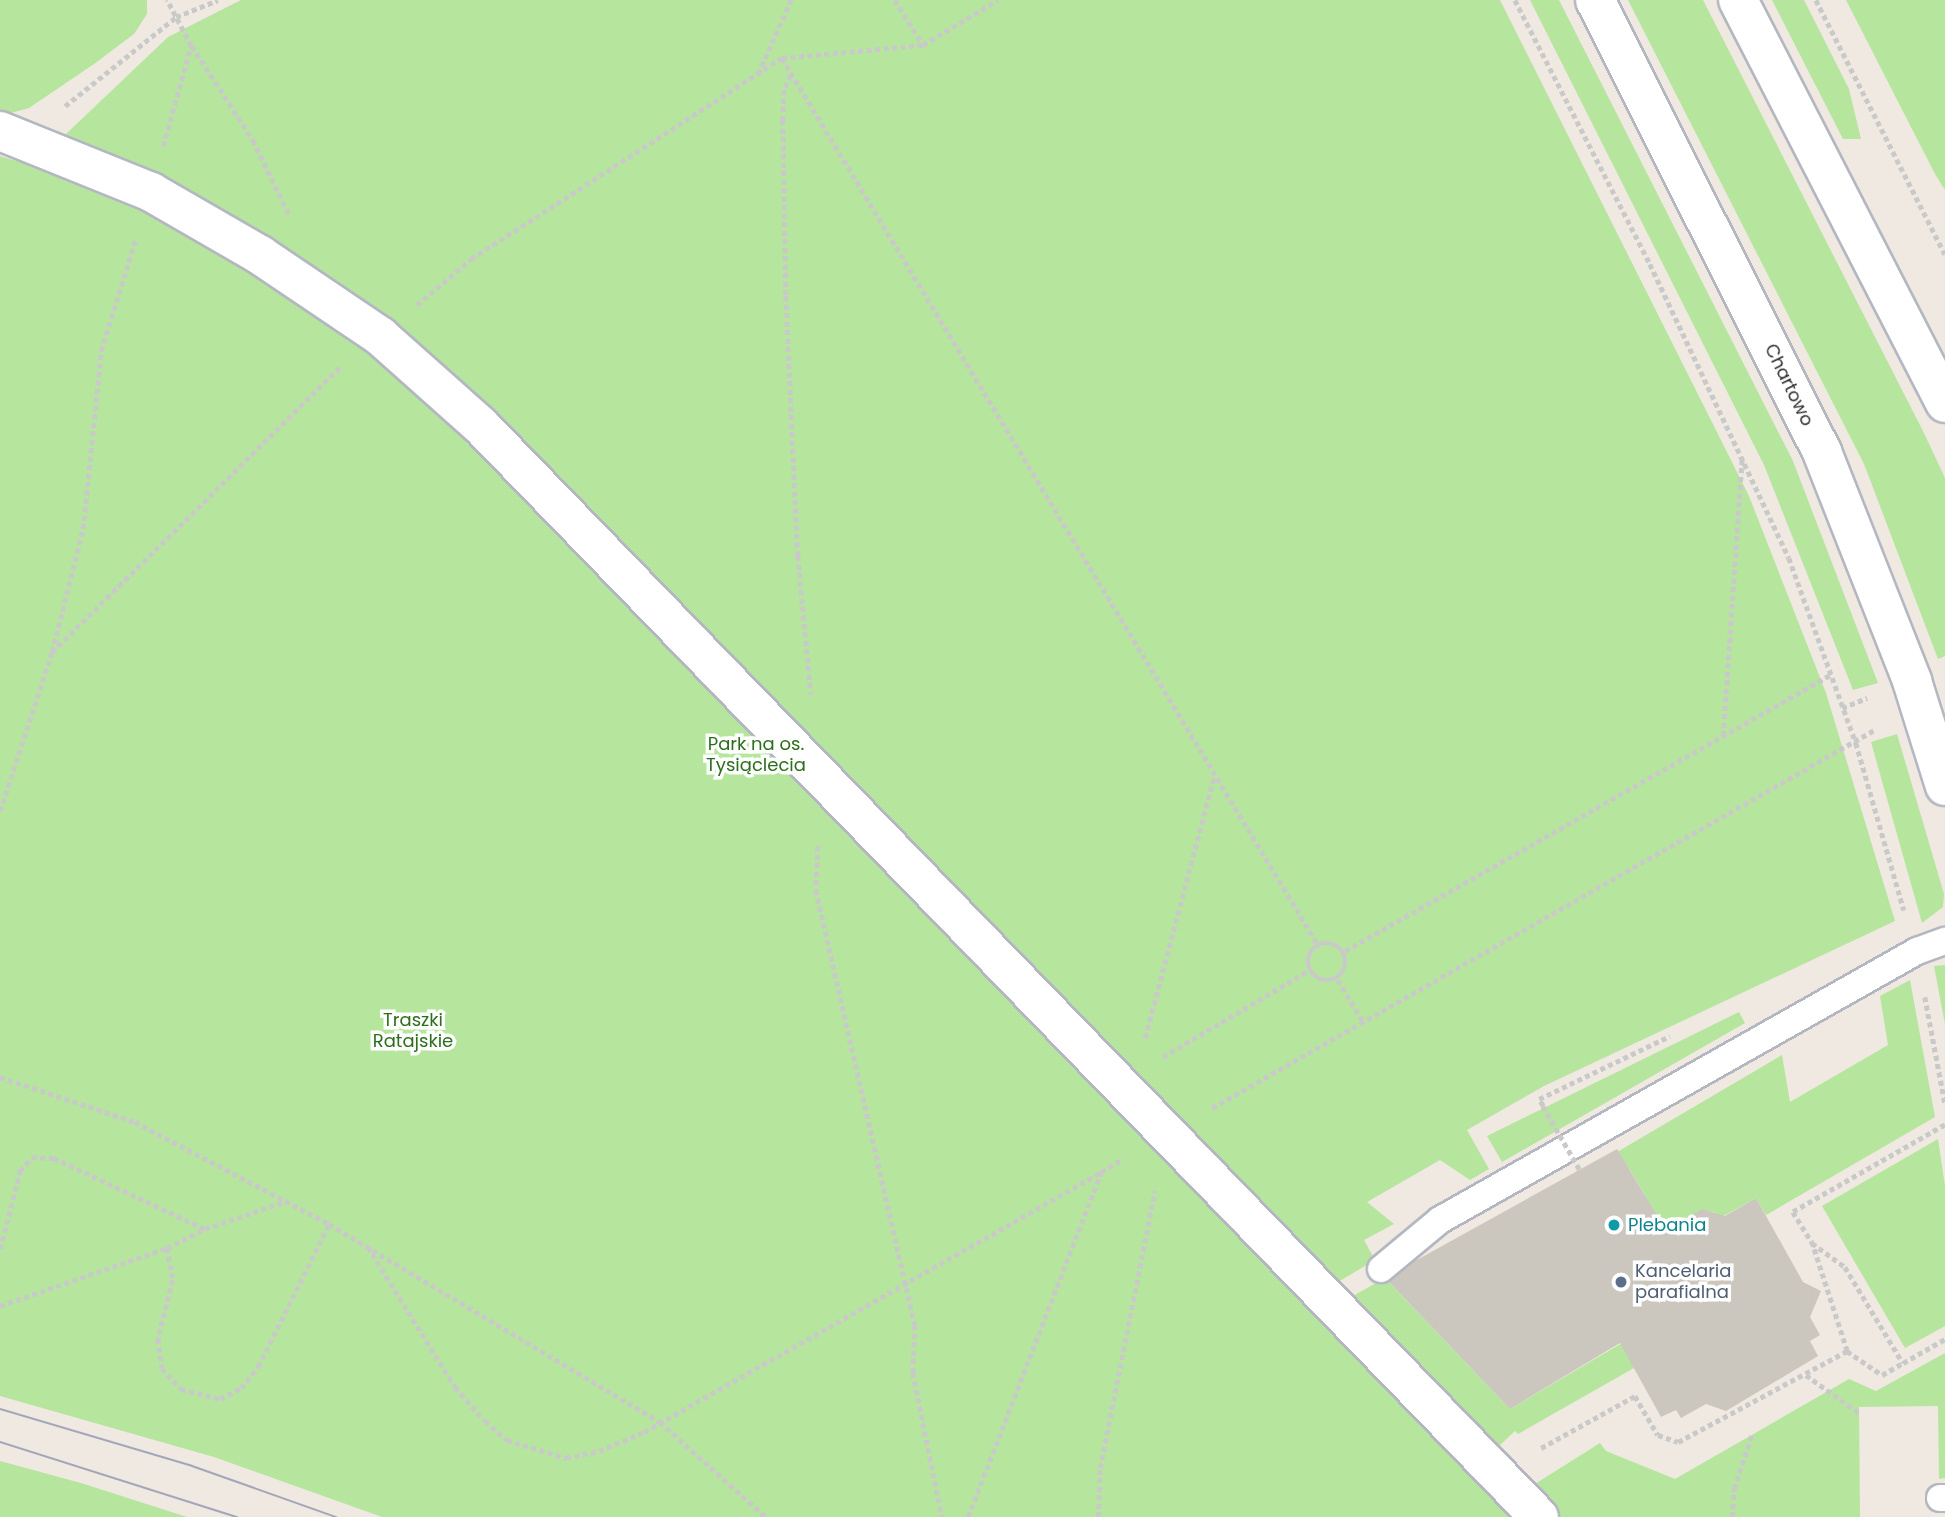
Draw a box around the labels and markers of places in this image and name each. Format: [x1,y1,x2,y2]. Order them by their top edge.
place label: Plebania [1628,1214,1706,1236]
marker: Plebania [1606,1217,1622,1233]
place label: Kancelaria parafialna [1635,1261,1731,1304]
marker: Kancelaria parafialna [1613,1274,1629,1290]

